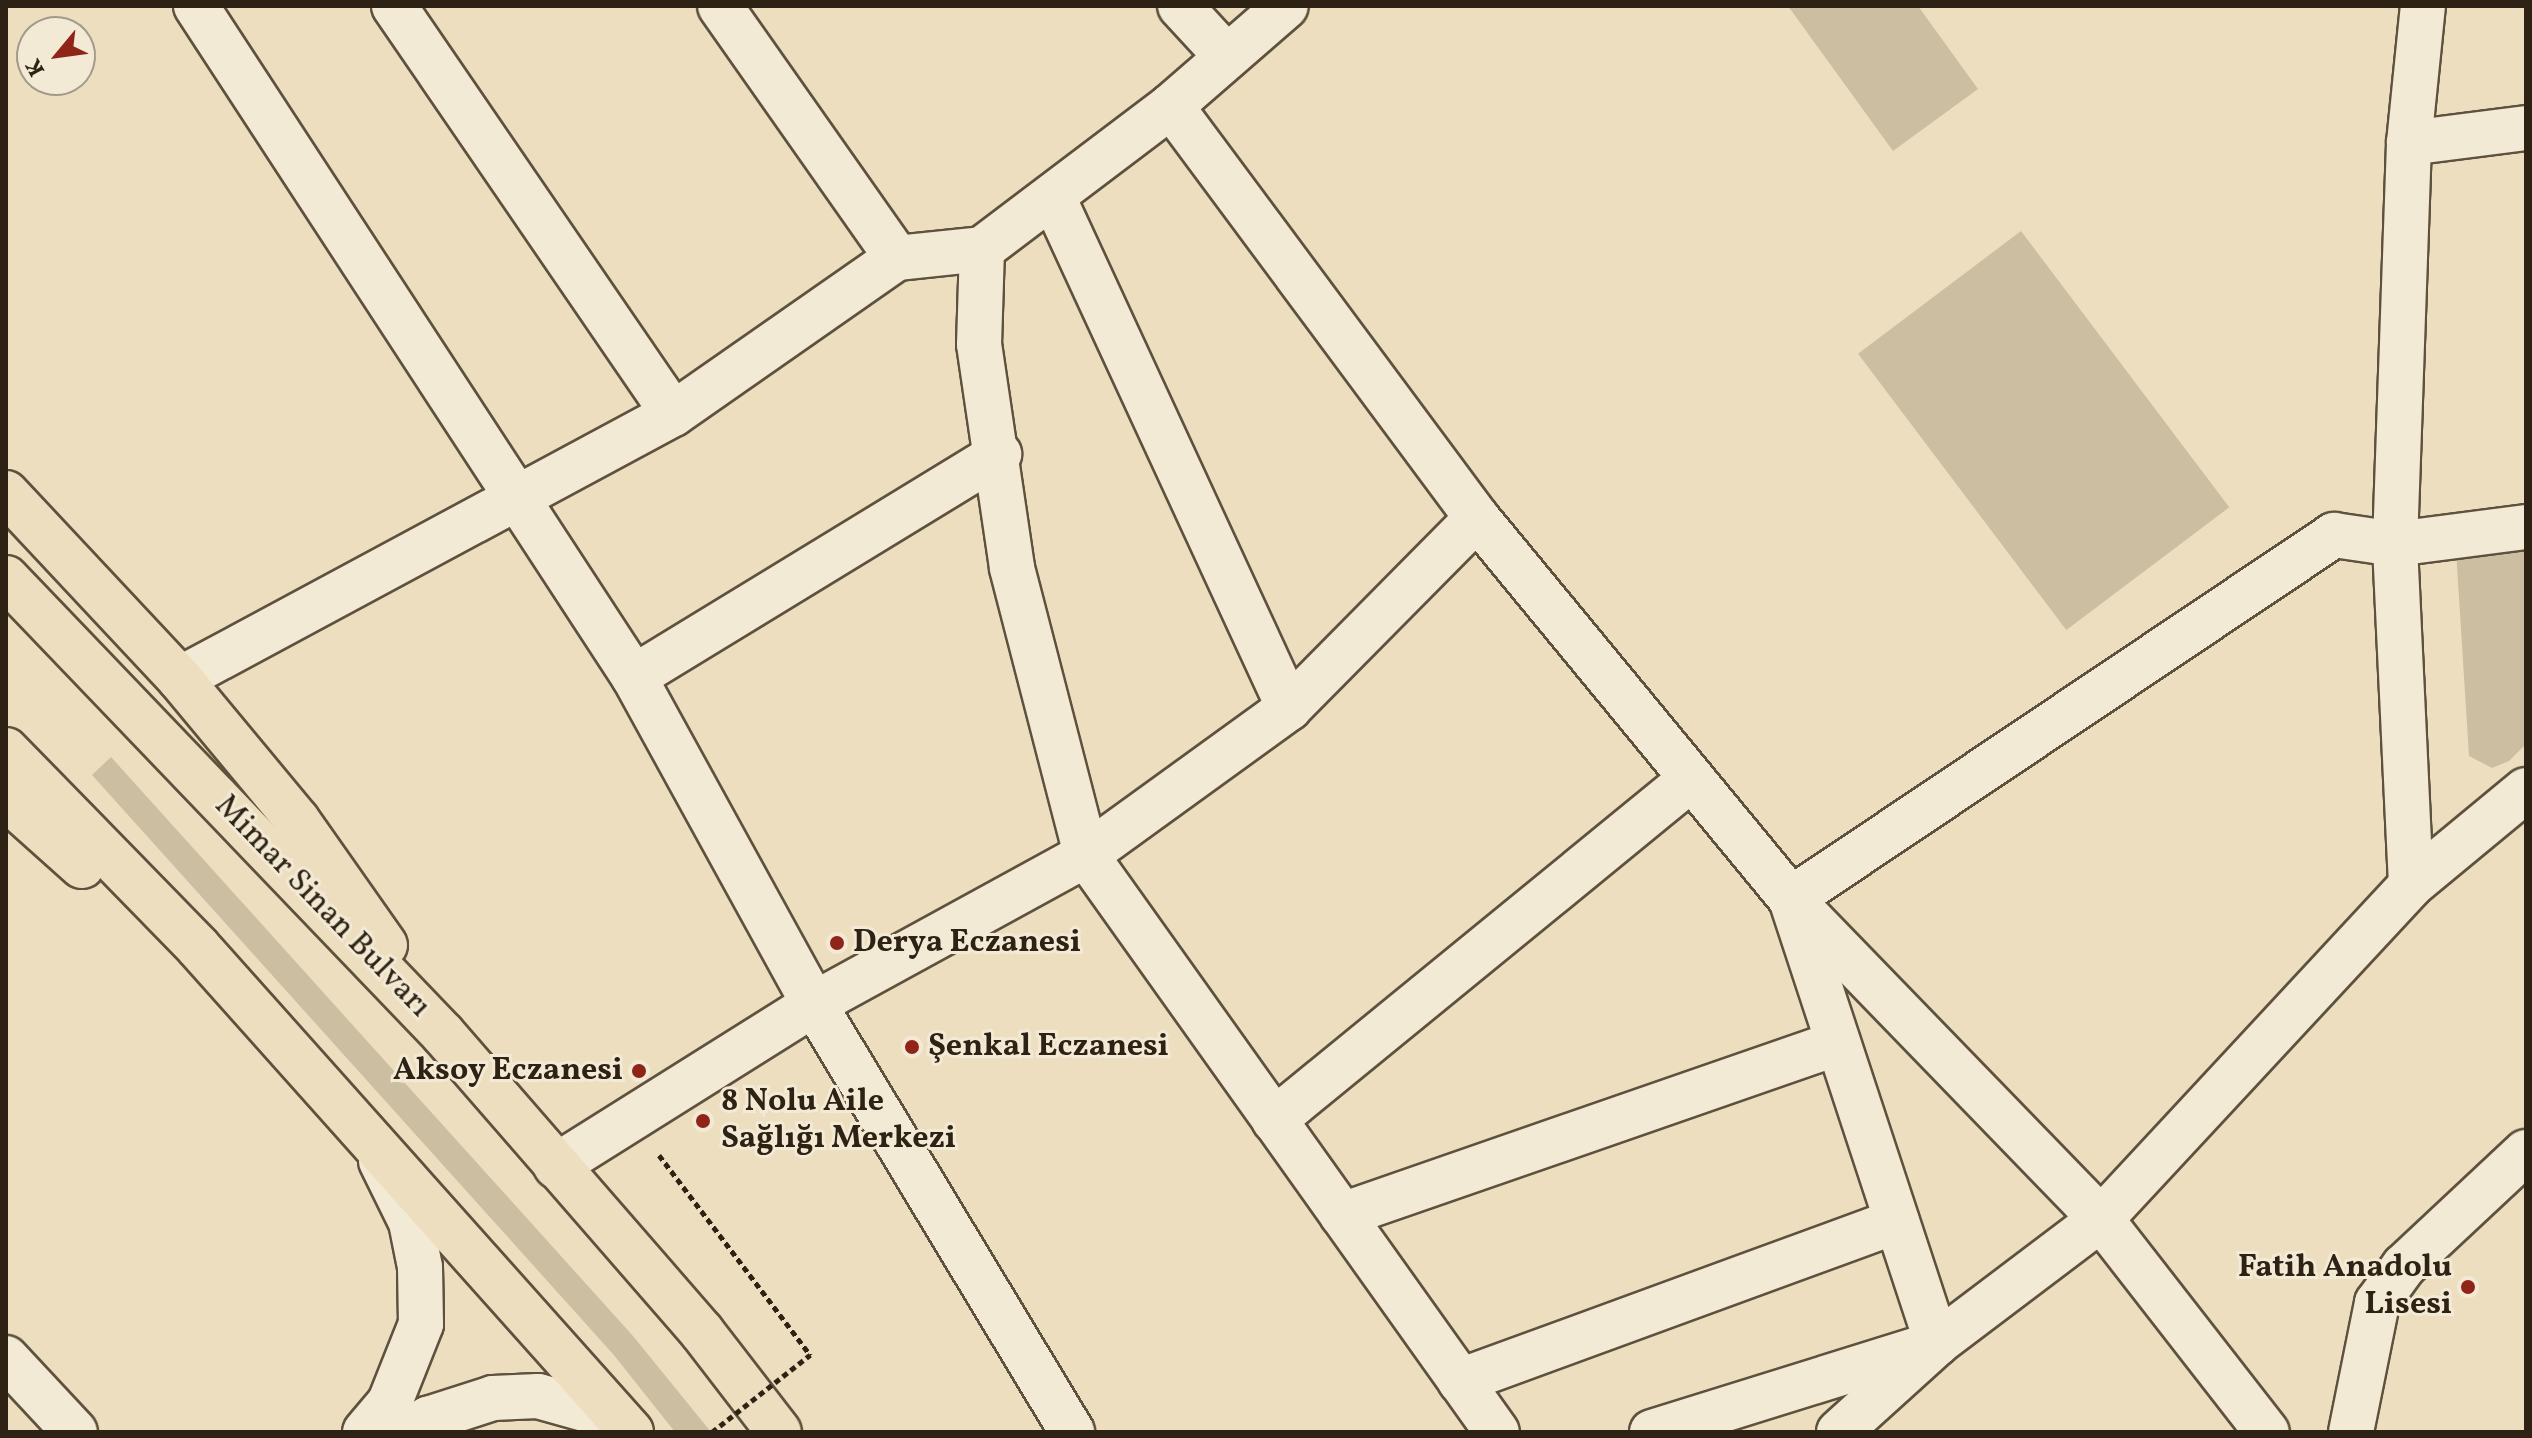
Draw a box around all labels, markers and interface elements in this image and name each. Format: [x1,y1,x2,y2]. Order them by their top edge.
north arrow [16,16,96,96]
text: K [19,52,54,81]
street label: Mimar Sinan Bulvarı [206,788,438,1026]
place label: Derya Eczanesi [853,924,1081,962]
marker: Derya Eczanesi [828,934,846,952]
place label: Şenkal Eczanesi [928,1028,1169,1066]
marker: Şenkal Eczanesi [903,1038,921,1056]
place label: Aksoy Eczanesi [393,1052,623,1090]
marker: Aksoy Eczanesi [630,1062,648,1080]
place label: 8 Nolu Aile Sağlığı Merkezi [721,1084,956,1159]
marker: 8 Nolu Aile Sağlığı Merkezi [692,1110,714,1132]
place label: Fatih Anadolu Lisesi [2238,1250,2452,1325]
marker: Fatih Anadolu Lisesi [2459,1278,2477,1296]

